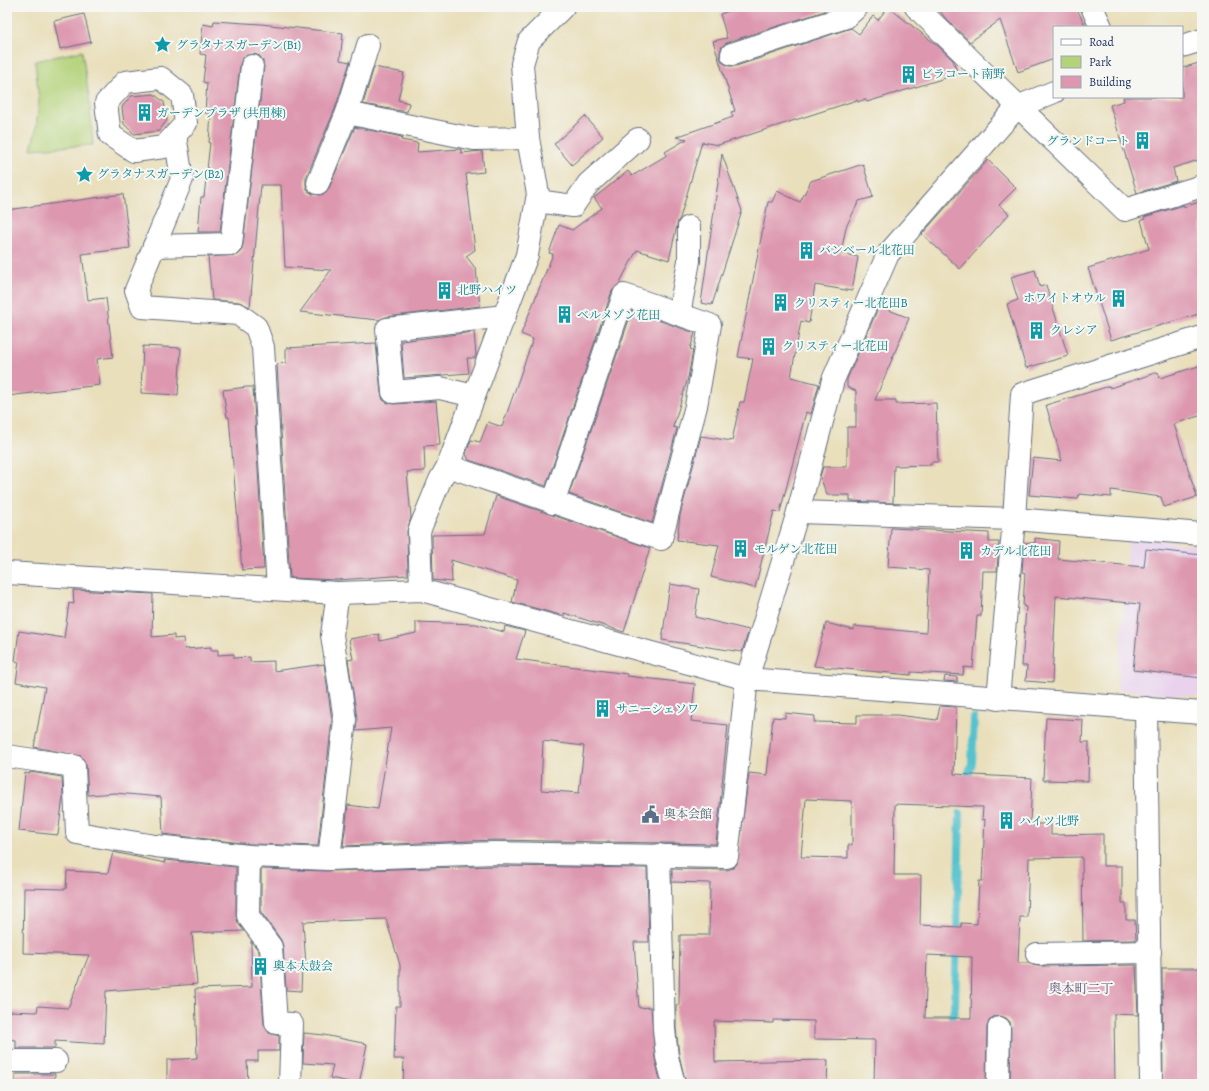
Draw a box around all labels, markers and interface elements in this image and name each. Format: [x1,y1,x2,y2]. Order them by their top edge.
legend [1053,26,1183,98]
text: Road [1089,34,1115,50]
place icon: グラタナスガーデン(B1) [153,35,173,55]
place label: グラタナスガーデン(B1) [176,37,301,53]
text: Park [1089,54,1112,70]
building icon: ビラコート南野 [898,64,918,84]
place label: ビラコート南野 [921,66,1005,82]
text: Building [1089,74,1131,90]
building icon: ガーデンプラザ (共用棟) [134,103,154,123]
place label: ガーデンプラザ (共用棟) [157,105,286,121]
building icon: グランドコート [1133,131,1153,151]
place label: グランドコート [1046,133,1130,149]
place icon: グラタナスガーデン(B2) [74,164,94,184]
place label: グラタナスガーデン(B2) [97,166,224,182]
building icon: バンベール北花田 [796,240,816,260]
place label: バンベール北花田 [819,242,915,258]
building icon: 北野ハイツ [434,280,454,300]
place label: 北野ハイツ [457,282,517,298]
building icon: ホワイトオウル [1109,288,1129,308]
place label: ホワイトオウル [1023,290,1106,306]
building icon: クリスティー北花田B [771,293,791,313]
place label: クリスティー北花田B [794,295,908,311]
building icon: ベルメゾン花田 [554,305,574,325]
place label: ベルメゾン花田 [577,307,660,323]
building icon: クレシア [1027,320,1047,340]
place label: クレシア [1050,322,1098,338]
building icon: クリスティー北花田 [759,336,779,356]
place label: クリスティー北花田 [782,338,889,354]
building icon: モルゲン北花田 [731,539,751,559]
place label: モルゲン北花田 [754,541,838,557]
building icon: カデル北花田 [957,541,977,561]
place label: カデル北花田 [980,543,1051,559]
building icon: サニーシェソワ [593,699,613,719]
place label: サニーシェソワ [616,701,699,717]
public building icon: 奥本会館 [641,804,661,824]
place label: 奥本会館 [664,806,712,822]
building icon: ハイツ北野 [996,811,1016,831]
place label: ハイツ北野 [1019,813,1079,829]
building icon: 奥本太鼓会 [250,956,270,976]
place label: 奥本太鼓会 [273,958,333,974]
district label: 奥本町二丁 [1048,980,1114,997]

